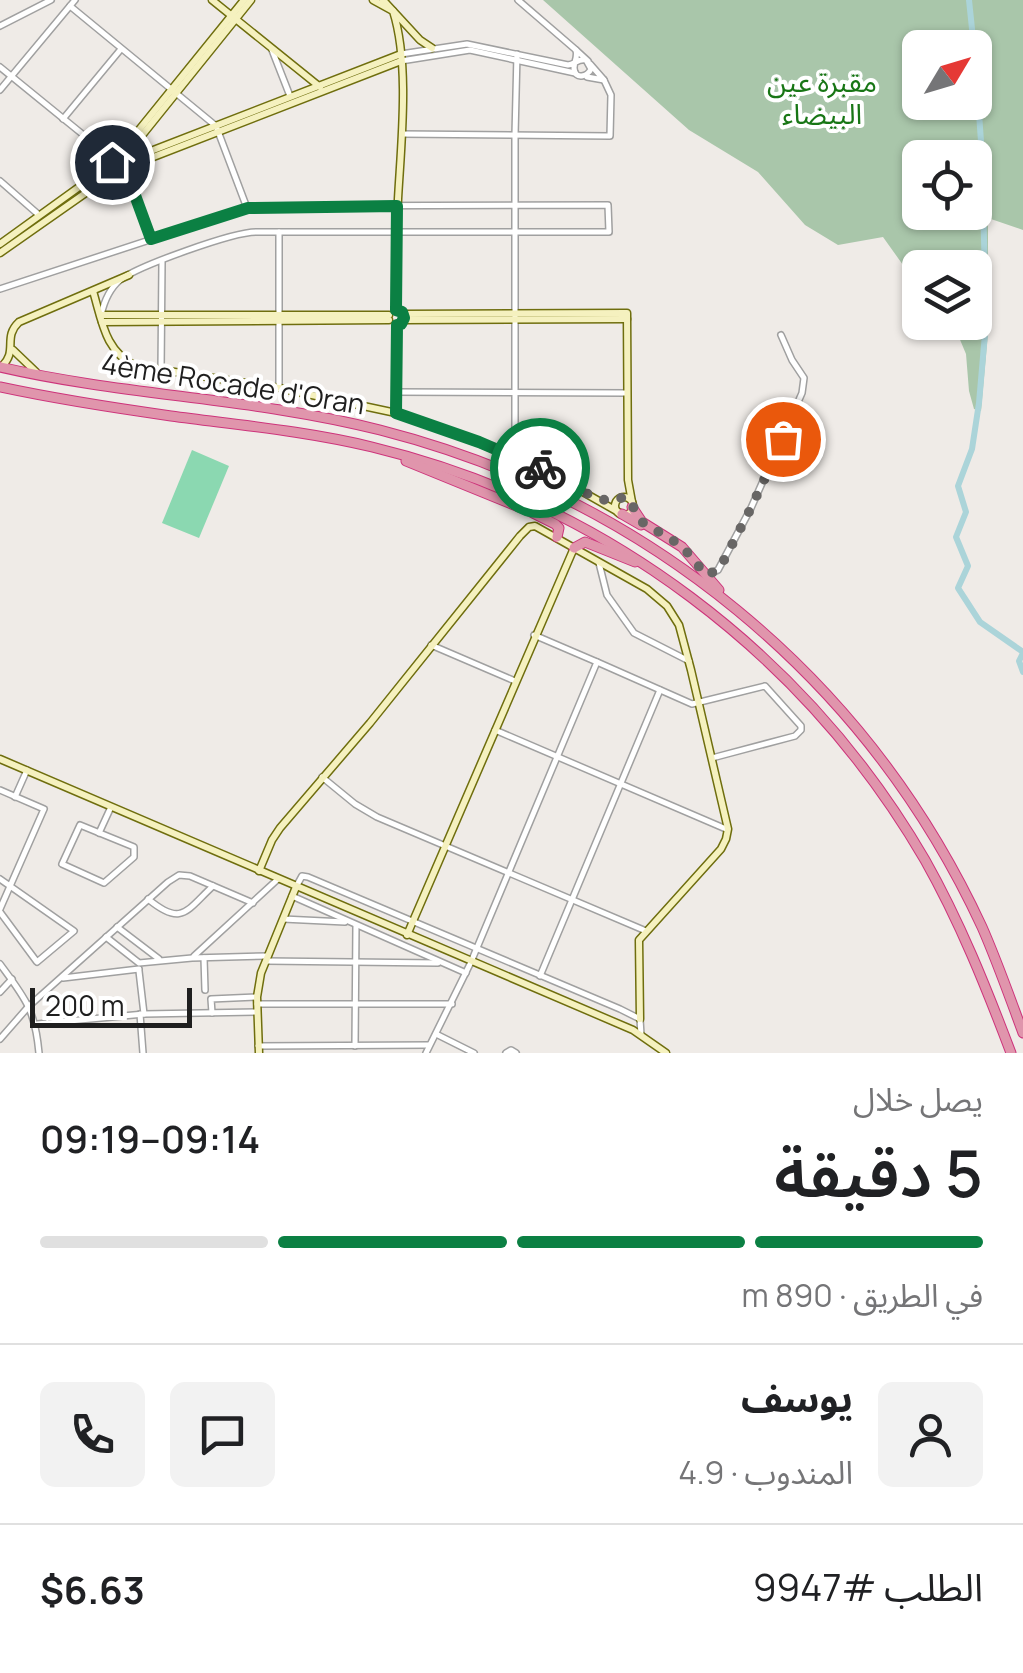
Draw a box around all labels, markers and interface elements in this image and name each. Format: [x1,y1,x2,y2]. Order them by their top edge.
north arrow [902,30,992,120]
map controls [902,30,992,340]
park label: مقبرة عين البيضاء [767,62,877,132]
pin [70,120,155,205]
icon: home [85,135,140,190]
button: locate [902,140,992,230]
button: layers [902,250,992,340]
street label: 4ème Rocade d'Oran [99,343,368,423]
pin [741,397,826,482]
icon: bag [756,412,811,467]
courier [490,418,590,518]
icon: bike [513,441,568,496]
scale bar [30,983,192,1028]
text: 200 m [45,986,124,1024]
text: يصل خلال [853,1077,983,1121]
text: 09:14–09:19 [40,1112,260,1164]
text: 5 دقيقة [774,1128,983,1217]
text: في الطريق · 890 m [741,1273,983,1317]
text: يوسف [741,1371,853,1423]
button: phone [40,1382,145,1487]
button: chat [170,1382,275,1487]
button: person [878,1382,983,1487]
text: المندوب · 4.9 [678,1450,853,1494]
text: الطلب #9947 [753,1560,983,1612]
text: $6.63 [40,1563,145,1615]

